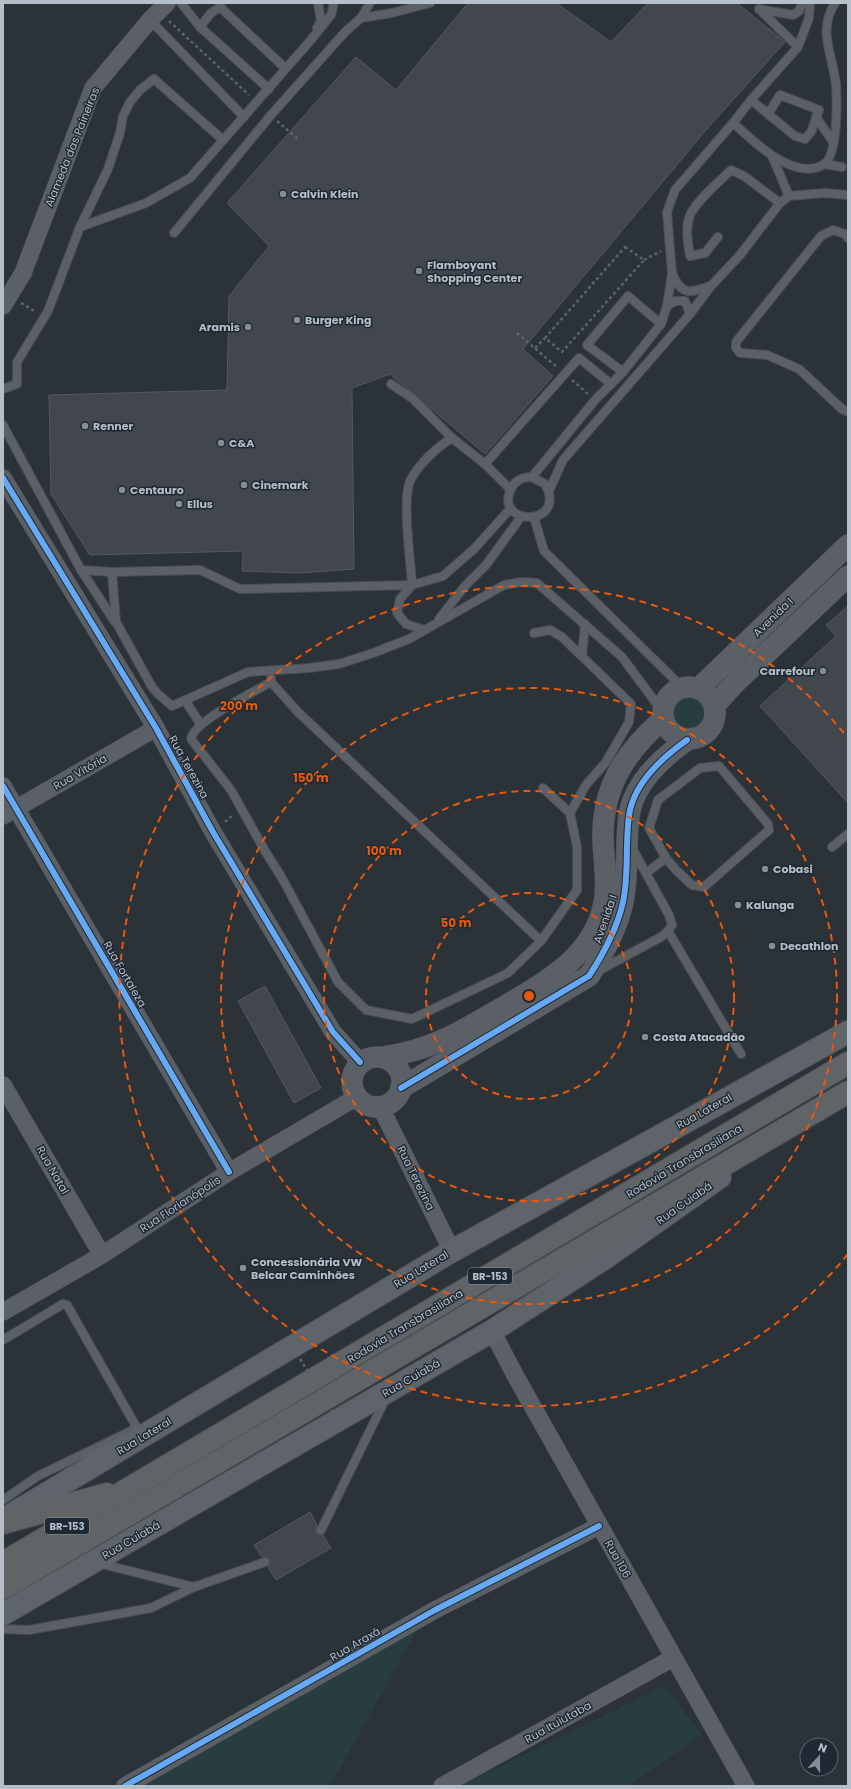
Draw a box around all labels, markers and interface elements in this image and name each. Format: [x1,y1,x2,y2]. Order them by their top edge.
street label: Alameda das Paineiras [41,85,103,209]
place label: Calvin Klein [291,186,358,202]
marker: Calvin Klein [278,189,288,199]
place label: Flamboyant Shopping Center [427,257,522,286]
marker: Flamboyant Shopping Center [414,266,424,276]
place label: Burger King [305,312,371,328]
marker: Burger King [292,315,302,325]
place label: Aramis [199,319,240,335]
marker: Aramis [243,322,253,332]
place label: Renner [93,418,134,434]
marker: Renner [80,421,90,431]
place label: C&A [229,435,254,451]
marker: C&A [216,438,226,448]
place label: Cinemark [252,477,309,493]
marker: Cinemark [239,480,249,490]
place label: Centauro [130,482,184,498]
marker: Centauro [117,485,127,495]
place label: Ellus [187,496,213,512]
marker: Ellus [174,499,184,509]
street label: Avenida I [749,594,797,640]
place label: Carrefour [760,663,815,679]
marker: Carrefour [818,666,828,676]
text: 200 m [220,697,258,714]
street label: Rua Terezina [165,733,213,801]
street label: Rua Vitória [50,750,110,794]
text: 150 m [293,769,329,786]
text: 100 m [366,842,402,859]
place label: Cobasi [773,861,813,877]
marker: Cobasi [760,864,770,874]
street label: Avenida I [589,892,621,946]
place label: Kalunga [746,897,794,913]
marker: Kalunga [733,900,743,910]
text: 50 m [441,914,472,931]
street label: Rua Fortaleza [100,938,150,1010]
place label: Decathlon [780,938,838,954]
marker: Decathlon [767,941,777,951]
centre of rings [522,989,536,1003]
place label: Costa Atacadão [653,1029,745,1045]
marker: Costa Atacadão [640,1032,650,1042]
street label: Rua Lateral [673,1089,735,1133]
street label: Rodovia Transbrasiliana [623,1120,745,1202]
street label: Rua Natal [33,1143,73,1197]
street label: Rua Terezina [393,1143,439,1213]
street label: Rua Florianópolis [136,1172,224,1236]
street label: Rua Cuiabá [653,1178,715,1228]
street label: Rua Lateral [391,1246,451,1292]
place label: Concessionária VW Belcar Caminhões [251,1254,362,1283]
marker: Concessionária VW Belcar Caminhões [238,1263,248,1273]
road number: BR-153 [468,1268,512,1284]
street label: Rodovia Transbrasiliana [344,1285,466,1367]
street label: Rua Cuiabá [379,1355,443,1401]
street label: Rua Lateral [114,1413,174,1459]
street label: Rua Cuiabá [99,1517,163,1563]
road number: BR-153 [45,1518,89,1534]
street label: Rua 106 [601,1537,635,1581]
street label: Rua Araxá [327,1623,383,1665]
street label: Rua Ituiutaba [522,1697,594,1747]
north arrow [799,1737,839,1777]
text: N [816,1739,829,1757]

